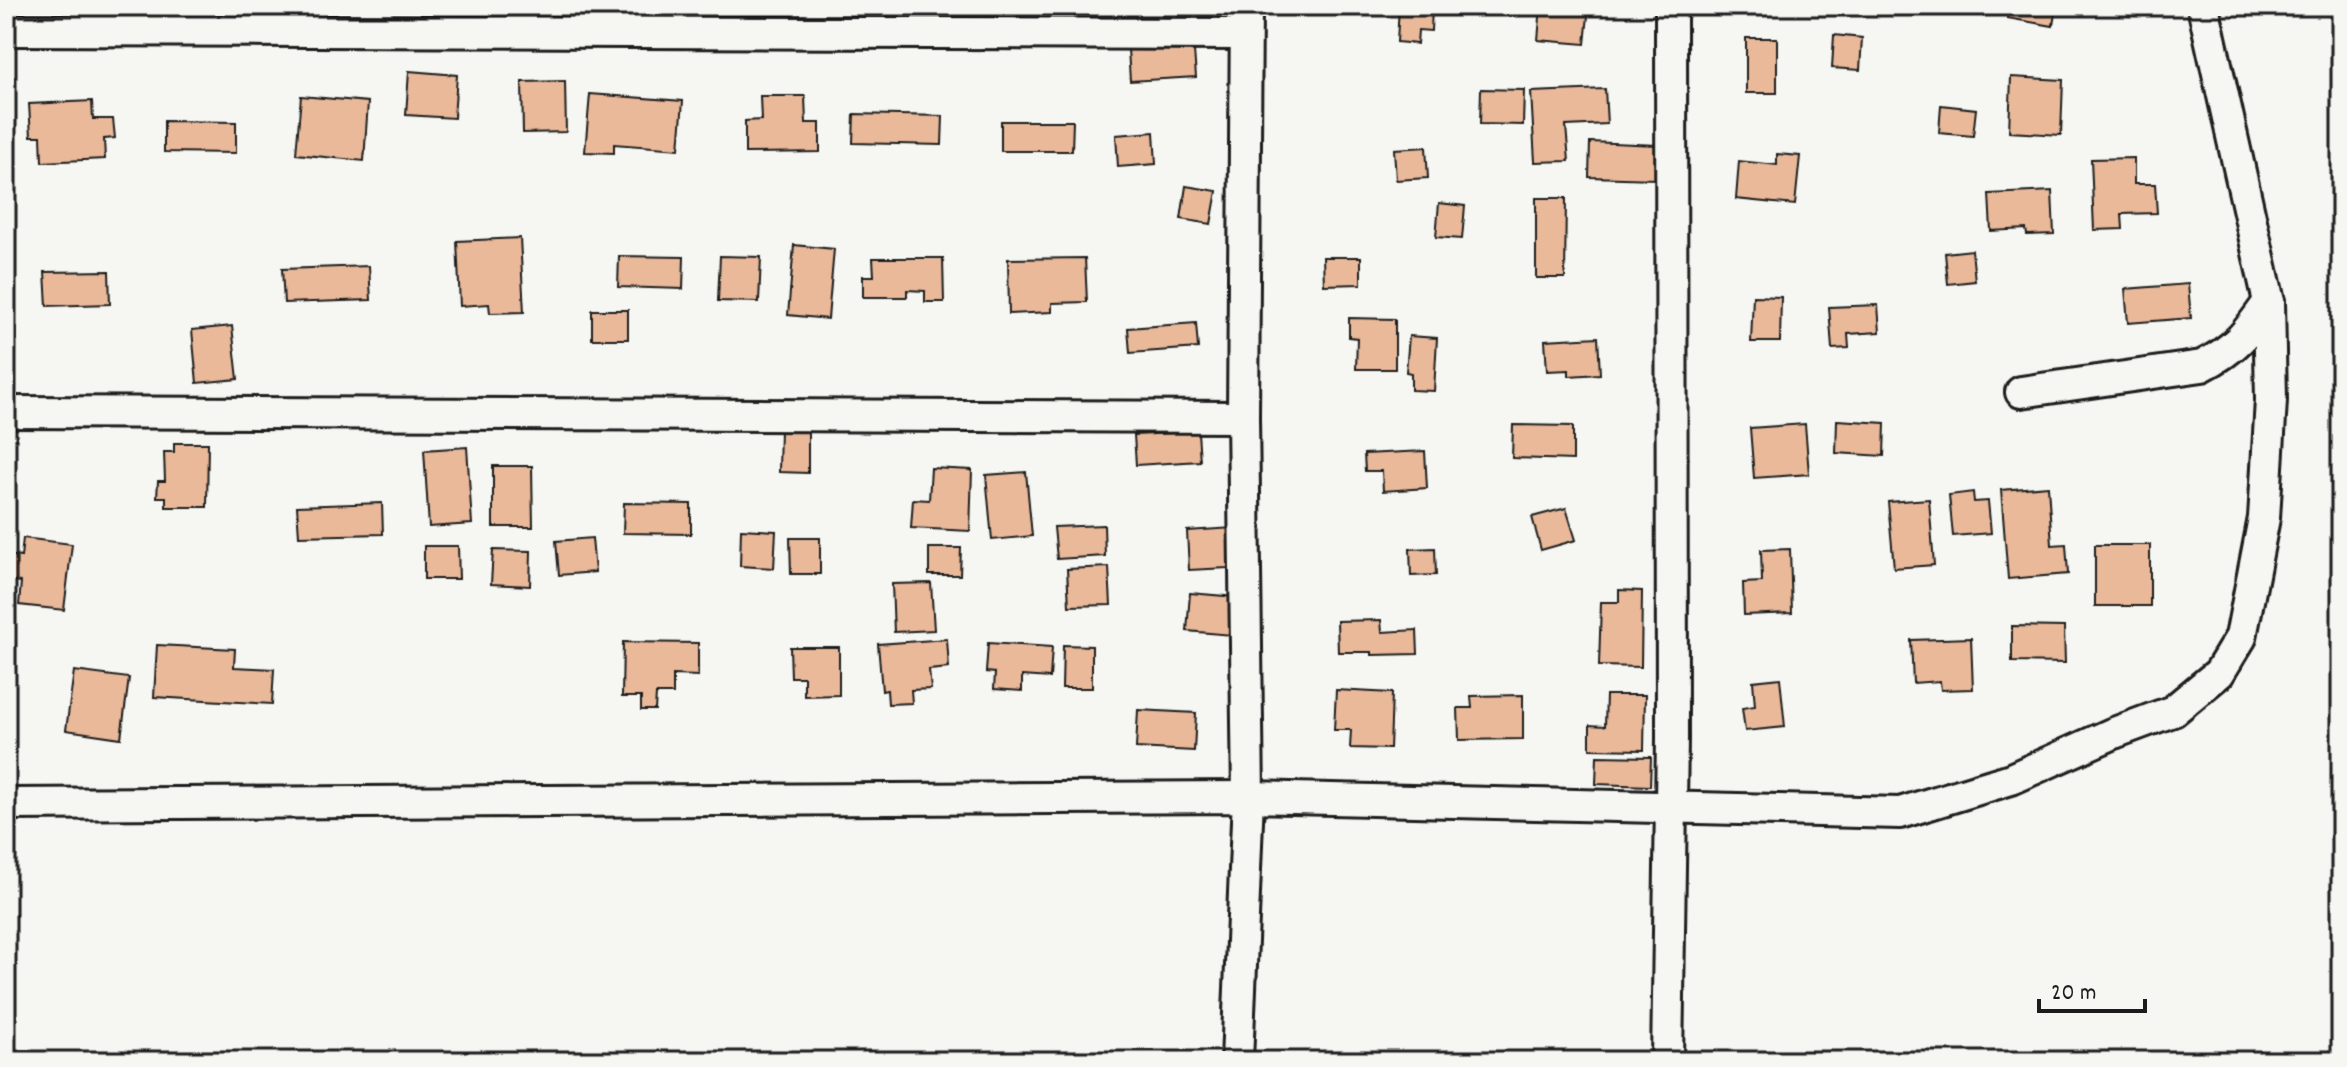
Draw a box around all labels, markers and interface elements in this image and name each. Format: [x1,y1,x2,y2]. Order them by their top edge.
scale bar [2039,963,2145,1013]
text: 20 m [2051,977,2097,1011]

